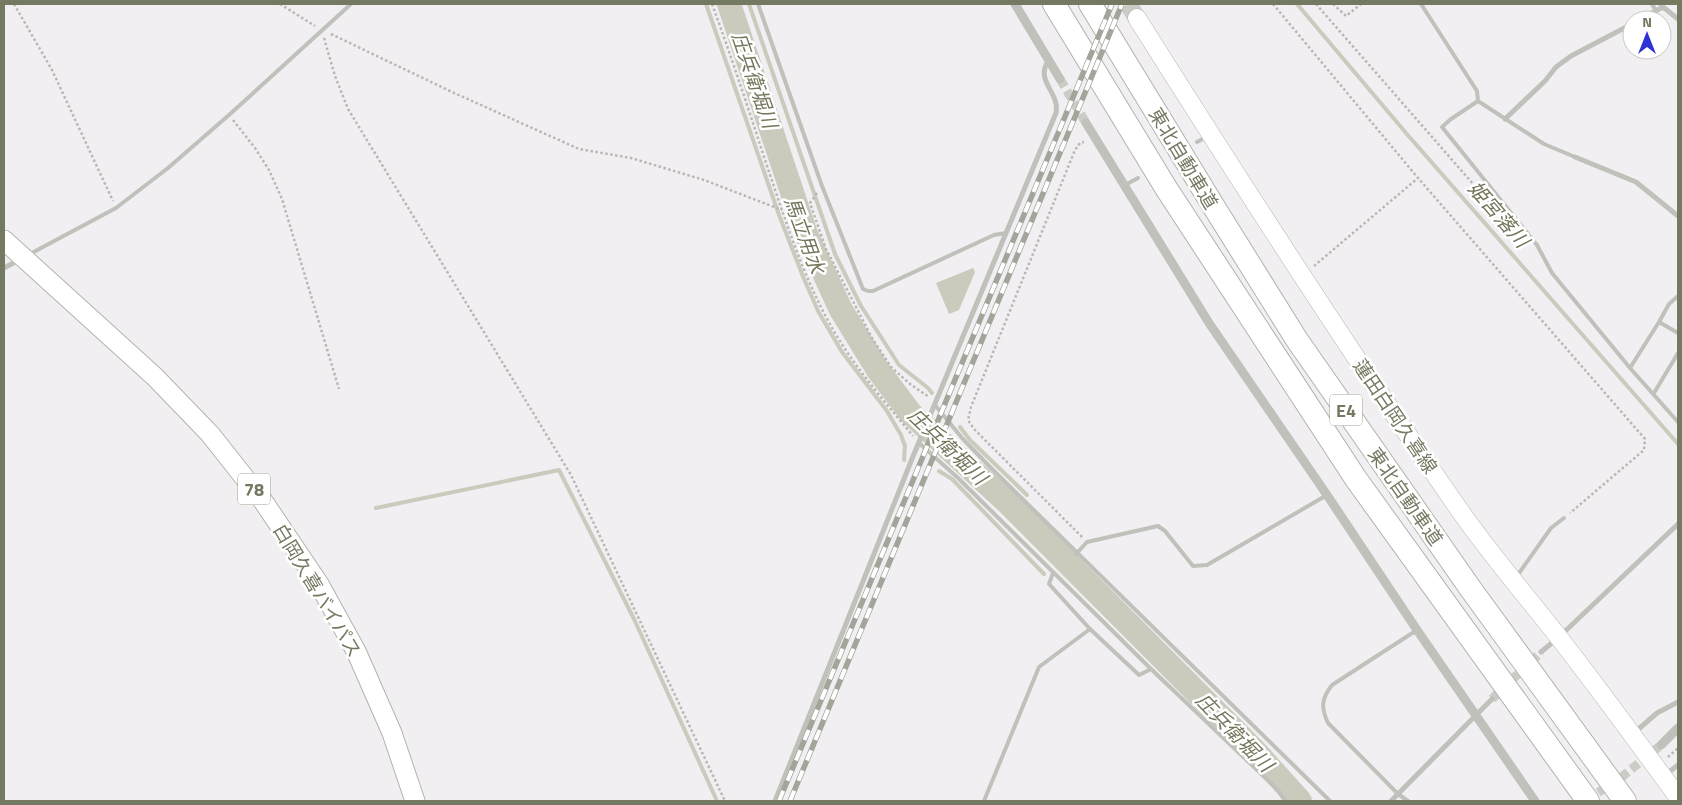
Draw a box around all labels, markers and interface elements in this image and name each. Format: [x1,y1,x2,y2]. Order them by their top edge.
north arrow [1622,10,1672,60]
text: N [1642,11,1652,32]
water label: 庄兵衛堀川 [724,28,787,134]
street label: 東北自動車道 [1142,102,1226,214]
water label: 姫宮落川 [1461,174,1538,256]
water label: 馬立用水 [777,192,834,280]
street label: 蓮田白岡久喜線 [1347,353,1445,479]
road number: E4 [1330,394,1362,426]
water label: 庄兵衛堀川 [901,400,996,493]
street label: 東北自動車道 [1361,441,1451,551]
road number: 78 [238,474,270,504]
street label: 白岡久喜バイパス [267,518,369,662]
water label: 庄兵衛堀川 [1189,685,1282,780]

